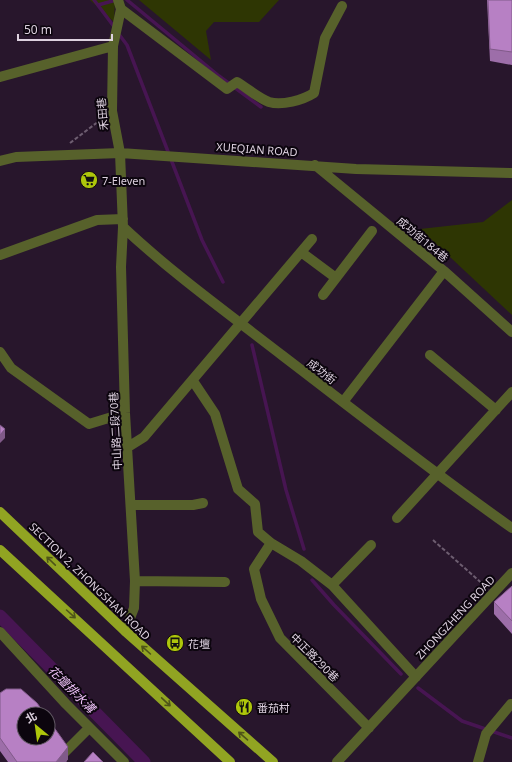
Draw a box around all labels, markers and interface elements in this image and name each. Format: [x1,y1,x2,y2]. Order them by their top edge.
scale bar [18,16,112,42]
text: 50 m [24,21,52,38]
street label: 禾田巷 [93,97,111,131]
street label: XUEQIAN ROAD [216,139,298,159]
supermarket icon: 7-Eleven [79,170,99,190]
place label: 7-Eleven [102,173,145,188]
street label: 成功街184巷 [394,213,452,265]
street label: 成功街 [304,355,340,387]
street label: 中山路二段70巷 [105,391,125,471]
street label: SECTION 2, ZHONGSHAN ROAD [26,519,154,643]
one-way arrow [46,556,56,566]
street label: ZHONGZHENG ROAD [412,572,498,662]
one-way arrow [65,609,75,618]
street label: 中正路290巷 [287,629,343,685]
bus stop icon: 花壇 [165,633,185,653]
place label: 花壇 [188,636,210,651]
one-way arrow [141,645,151,655]
water label: 花壇排水溝 [45,662,101,718]
one-way arrow [161,697,171,707]
restaurant icon: 番茄村 [234,697,254,717]
place label: 番茄村 [257,700,290,715]
north arrow [16,706,56,746]
text: 北 [22,708,39,726]
one-way arrow [238,732,248,741]

